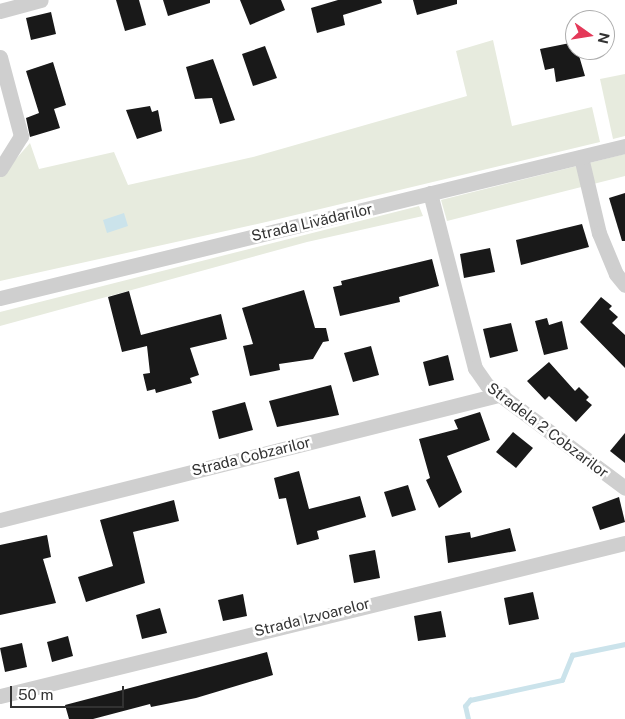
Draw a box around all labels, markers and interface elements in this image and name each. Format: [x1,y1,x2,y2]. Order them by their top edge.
north arrow [565,10,615,60]
text: N [595,31,613,45]
street label: Strada Livădarilor [250,199,374,245]
street label: Stradela 2 Cobzarilor [484,379,612,481]
street label: Strada Cobzarilor [190,433,312,479]
street label: Strada Izvoarelor [252,594,372,640]
scale bar [12,676,126,708]
text: 50 m [18,686,53,703]

